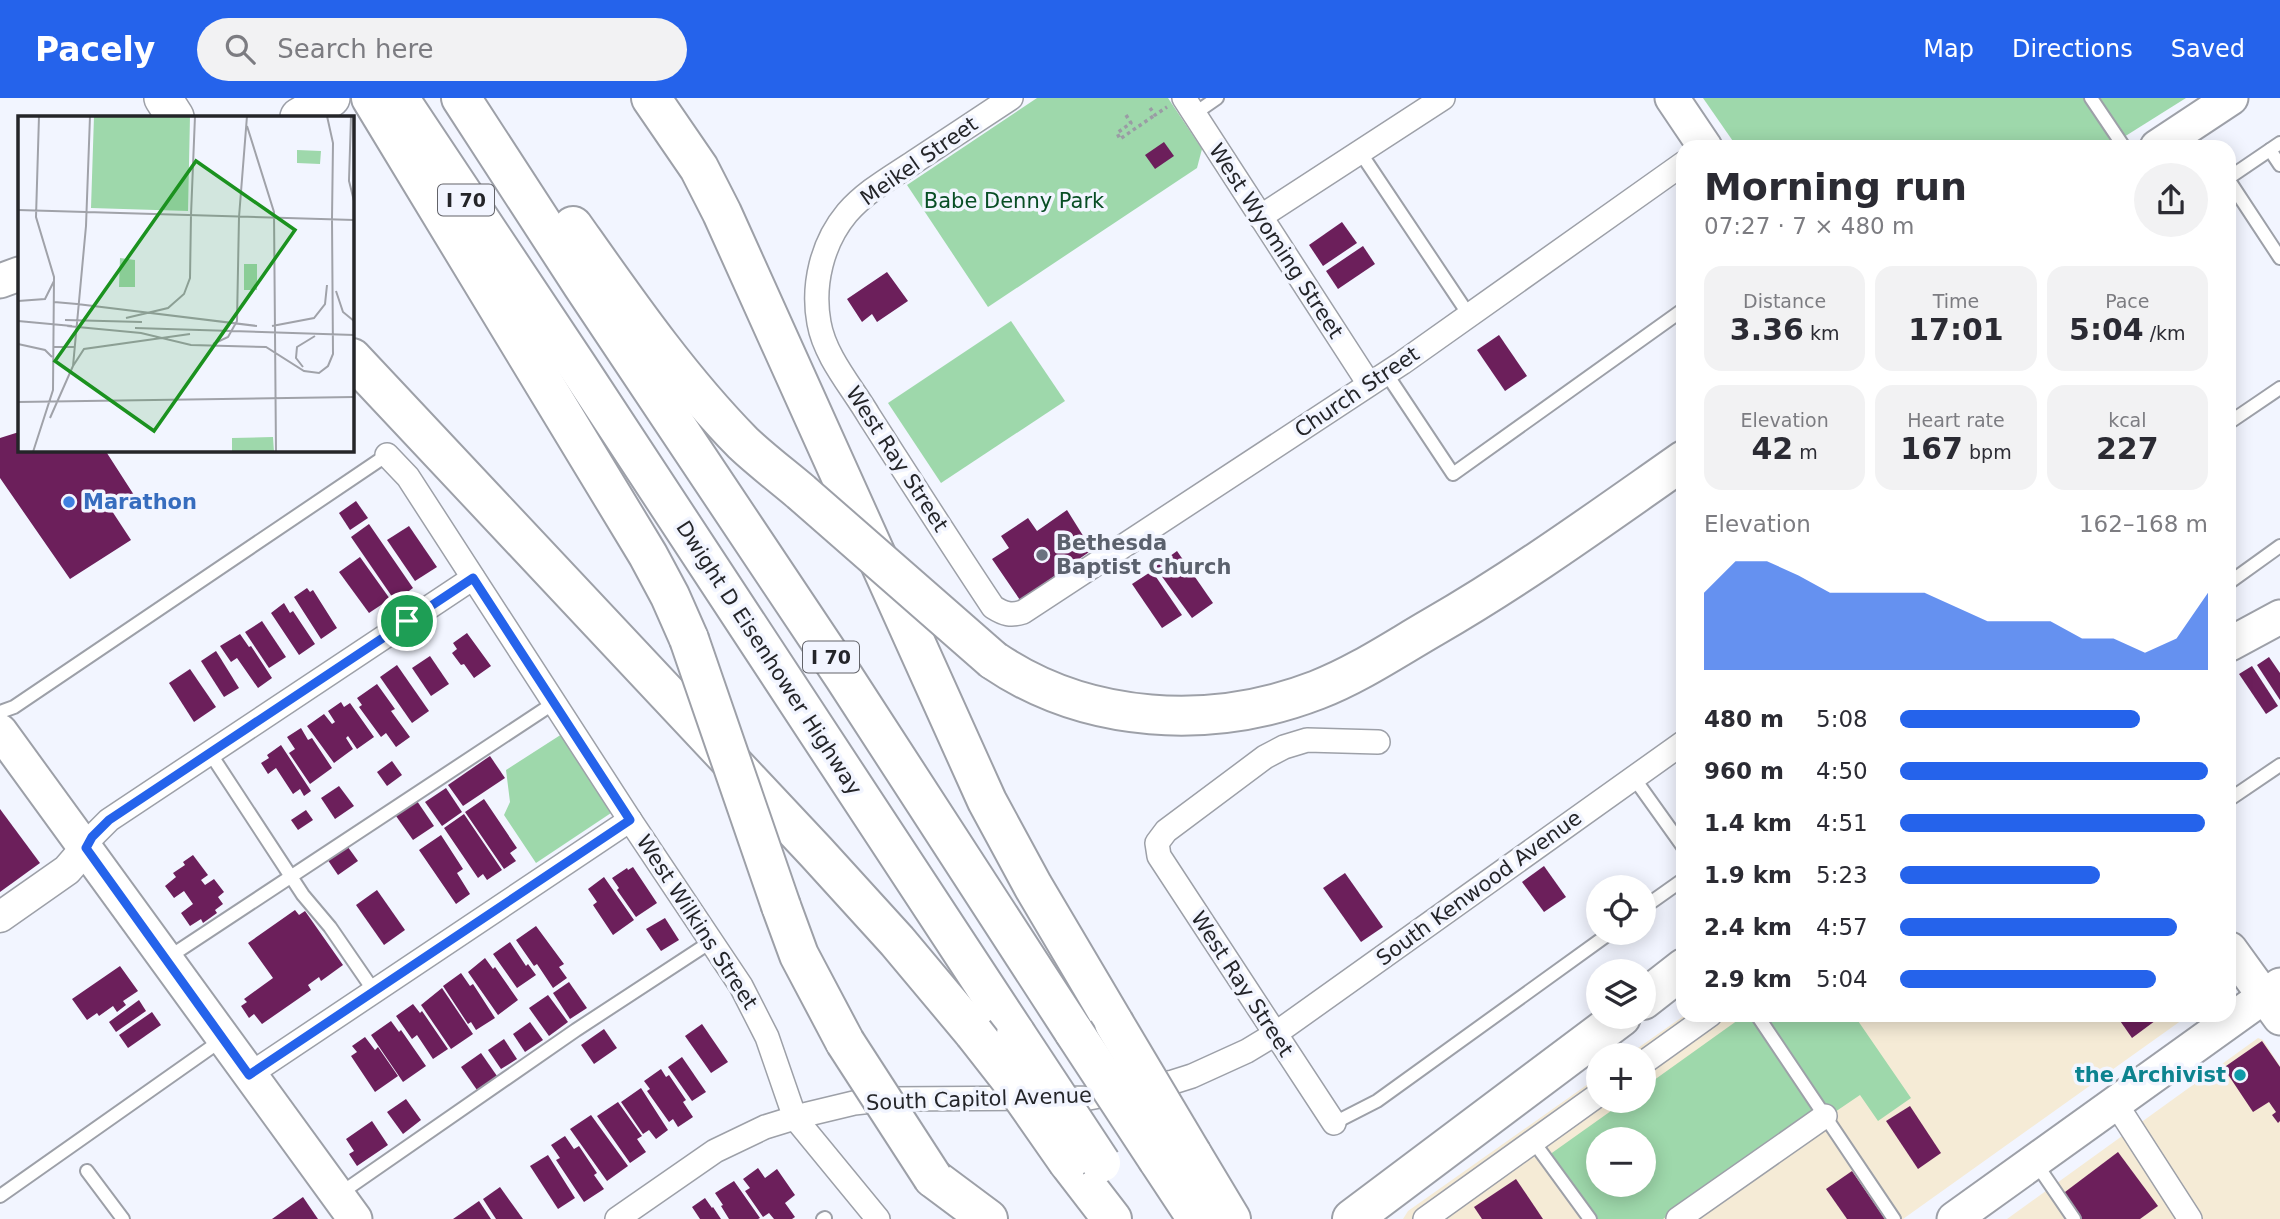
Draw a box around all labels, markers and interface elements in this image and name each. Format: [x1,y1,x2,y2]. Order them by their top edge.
search box [197,18,687,81]
text: Pacely [35,30,155,69]
icon: search [221,30,259,68]
text: Search here [277,34,434,64]
text: Map [1923,35,1974,63]
text: Directions [2012,35,2133,63]
text: Saved [2171,35,2245,63]
street label: Meikel Street [856,112,982,210]
inset map [18,116,354,452]
street label: West Wyoming Street [1204,139,1348,343]
button: share [2134,163,2208,237]
text: Morning run [1704,165,1967,209]
road number: I 70 [438,184,494,216]
park label: Babe Denny Park [924,189,1105,213]
text: 07:27 · 7 × 480 m [1704,213,1914,239]
text: Distance [1743,290,1826,312]
text: Time [1933,290,1979,312]
text: Pace [2105,290,2150,312]
text: 3.36 [1730,312,1804,347]
text: 17:01 [1908,312,2004,347]
text: 5:04 [2069,312,2144,347]
text: km [1804,322,1839,344]
text: /km [2144,322,2186,344]
street label: Church Street [1290,342,1424,442]
street label: West Ray Street [841,382,953,536]
text: Elevation [1741,409,1829,431]
text: Heart rate [1907,409,2005,431]
text: kcal [2108,409,2147,431]
text: 42 [1752,431,1793,466]
text: 167 [1900,431,1963,466]
text: 227 [2096,431,2159,466]
text: m [1793,441,1818,463]
text: bpm [1963,441,2012,463]
place label: Marathon [83,490,197,514]
marker: Marathon [61,494,77,510]
text: Elevation [1704,511,1811,537]
text: 162–168 m [2079,511,2208,537]
street label: Dwight D Eisenhower Highway [671,516,867,800]
place label: Bethesda Baptist Church [1056,531,1231,579]
marker: Bethesda Baptist Church [1034,547,1050,563]
pin [377,591,437,651]
icon: arrive [388,602,426,640]
road number: I 70 [803,642,859,672]
text: 480 m [1704,706,1784,732]
text: 5:08 [1816,706,1868,732]
text: 960 m [1704,758,1784,784]
text: 4:50 [1816,758,1868,784]
street label: South Kenwood Avenue [1372,806,1586,970]
text: 1.4 km [1704,810,1792,836]
text: 4:51 [1816,810,1868,836]
street label: West Wilkins Street [632,830,762,1014]
text: 1.9 km [1704,862,1792,888]
text: 5:23 [1816,862,1868,888]
map controls [1586,875,1656,1197]
button: locate [1586,875,1656,945]
street label: West Ray Street [1186,907,1298,1061]
text: 2.4 km [1704,914,1792,940]
text: 4:57 [1816,914,1868,940]
button: layers [1586,959,1656,1029]
text: 2.9 km [1704,966,1792,992]
text: 5:04 [1816,966,1868,992]
button: + [1586,1043,1656,1113]
place label: the Archivist [2075,1063,2226,1087]
marker: the Archivist [2232,1067,2248,1083]
street label: South Capitol Avenue [866,1083,1092,1115]
button: − [1586,1127,1656,1197]

